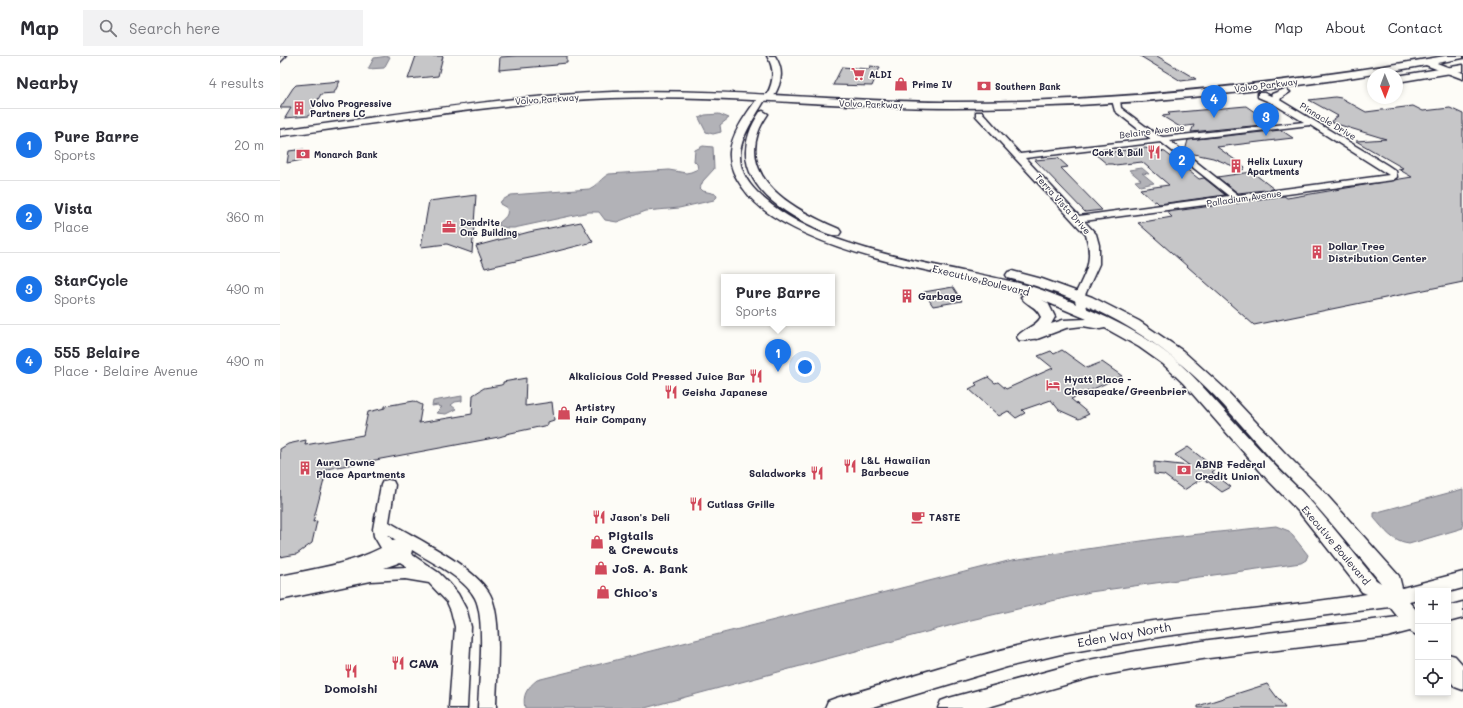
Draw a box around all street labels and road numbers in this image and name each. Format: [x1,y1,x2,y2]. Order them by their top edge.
street label: Volvo Parkway [1234,76,1299,94]
street label: Volvo Parkway [515,91,580,107]
street label: Volvo Parkway [839,97,903,111]
street label: Pinnacle Drive [1298,100,1358,142]
street label: Belaire Avenue [1119,122,1185,140]
street label: Terra Vista Drive [1033,172,1093,236]
street label: Palladium Avenue [1206,187,1282,209]
street label: Executive Boulevard [931,261,1031,299]
street label: Executive Boulevard [1299,502,1373,588]
street label: Eden Way North [1076,618,1172,650]

